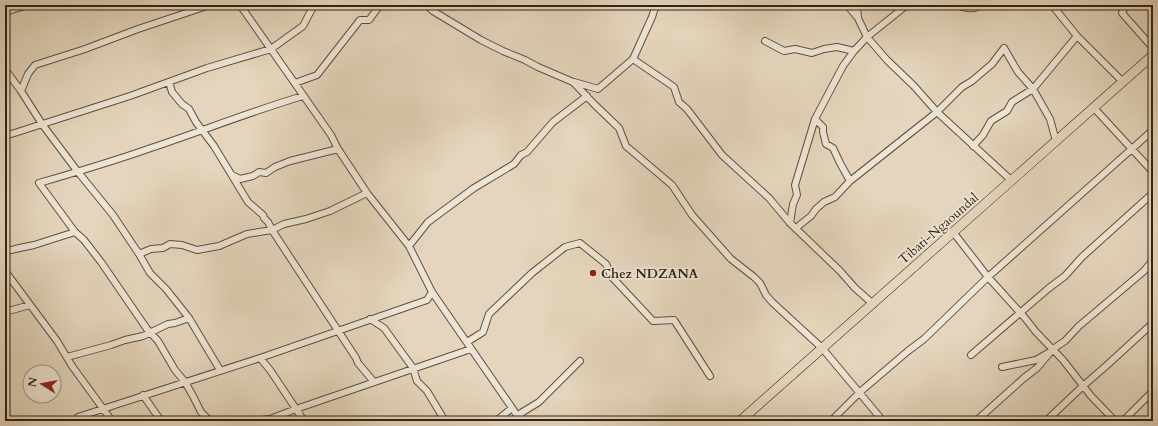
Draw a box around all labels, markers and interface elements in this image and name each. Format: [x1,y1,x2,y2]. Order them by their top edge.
street label: Tibati-Ngaoundal [895,188,983,269]
place label: Chez NDZANA [601,265,698,283]
marker: Chez NDZANA [588,268,598,278]
north arrow [22,364,62,404]
text: N [24,376,41,388]

